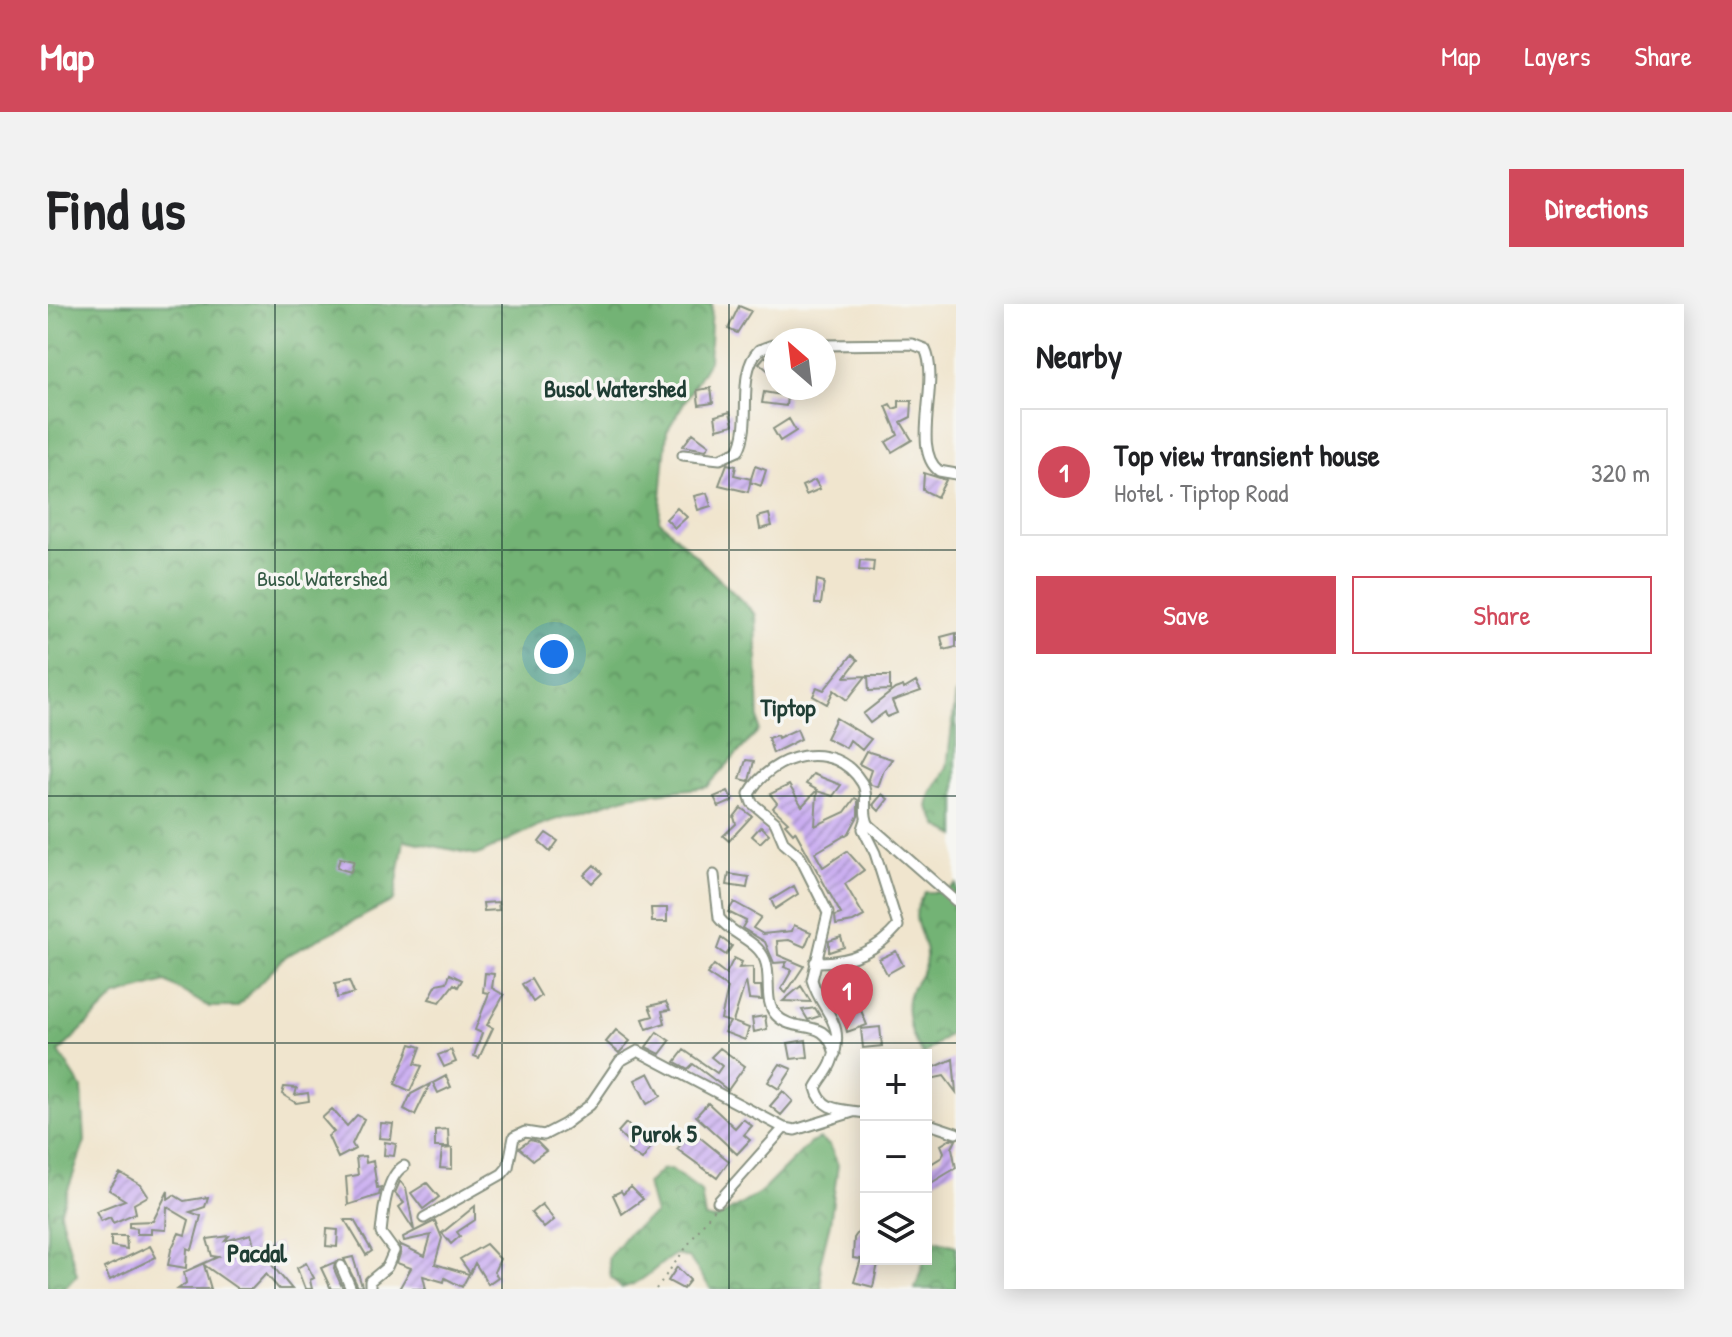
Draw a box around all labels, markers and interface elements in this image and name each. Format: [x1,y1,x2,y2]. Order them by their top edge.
text: Map [40,30,94,82]
text: Map [1441,37,1481,75]
text: Layers [1525,37,1590,75]
text: Share [1634,37,1692,75]
button: Directions [1509,169,1684,247]
text: Find us [48,171,186,246]
north arrow [764,328,836,400]
text: Nearby [1036,333,1122,379]
district label: Busol Watershed [544,372,687,404]
text: Top view transient house [1114,435,1380,475]
text: 1 [1059,455,1069,490]
text: 320 m [1591,455,1650,490]
text: Hotel · Tiptop Road [1114,475,1288,510]
park label: Busol Watershed [257,563,388,593]
button: Save [1036,576,1336,654]
button: Share [1352,576,1652,654]
your location [534,634,574,674]
district label: Tiptop [759,691,816,724]
pin: 1 [821,964,873,1030]
map controls [860,1049,932,1265]
button: + [860,1049,932,1121]
district label: Purok 5 [631,1117,698,1149]
button: − [860,1121,932,1193]
button: layers [860,1193,932,1265]
district label: Pacdal [227,1235,288,1270]

